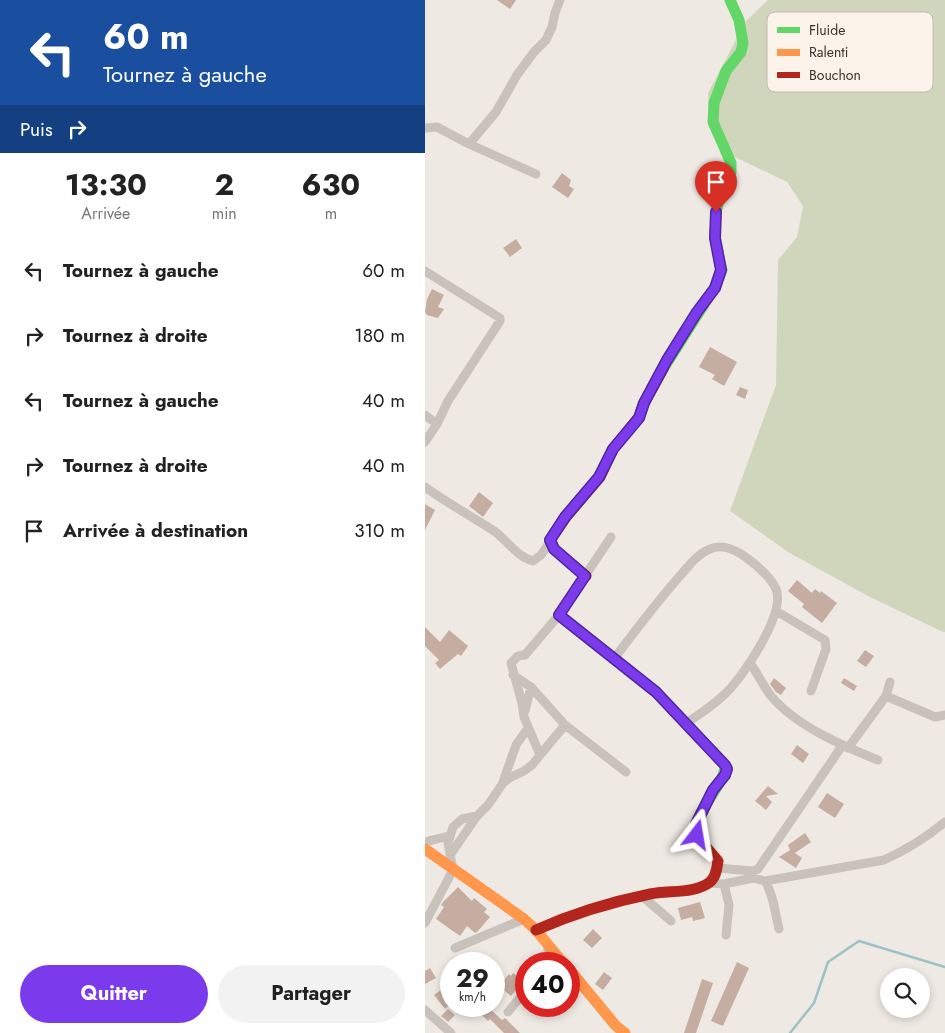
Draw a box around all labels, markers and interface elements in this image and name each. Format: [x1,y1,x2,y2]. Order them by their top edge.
text: 60 m [103,12,189,62]
legend [767,12,933,92]
icon: left [20,20,85,85]
text: Fluide [809,20,845,40]
text: Ralenti [809,42,848,62]
text: Tournez à gauche [103,58,267,90]
text: Bouchon [809,65,861,85]
icon: right [63,115,91,143]
text: Puis [20,116,53,143]
pin [695,161,737,212]
text: 13:30 [65,163,147,206]
text: 2 [214,163,234,206]
text: 630 [302,163,360,206]
icon: arrive [702,168,730,196]
text: Arrivée [81,202,130,225]
text: min [212,202,237,225]
text: m [325,202,337,225]
icon: left [20,257,48,285]
text: Tournez à gauche [63,257,219,284]
text: 60 m [362,257,405,284]
icon: right [20,322,48,350]
text: Tournez à droite [63,322,208,349]
text: 180 m [354,322,405,349]
icon: left [20,387,48,415]
text: Tournez à gauche [63,387,219,414]
text: 40 m [362,387,405,414]
icon: right [20,452,48,480]
text: Tournez à droite [63,452,208,479]
text: 40 m [362,452,405,479]
icon: arrive [20,517,48,545]
text: Arrivée à destination [63,517,248,544]
text: 310 m [354,517,405,544]
position arrow [670,808,722,860]
speed limit sign: 40 [515,952,580,1017]
text: 29 [456,960,489,996]
button: Quitter [20,965,208,1023]
button: Partager [218,965,405,1023]
map controls [880,968,930,1018]
button: search [880,968,930,1018]
text: km/h [459,988,486,1006]

